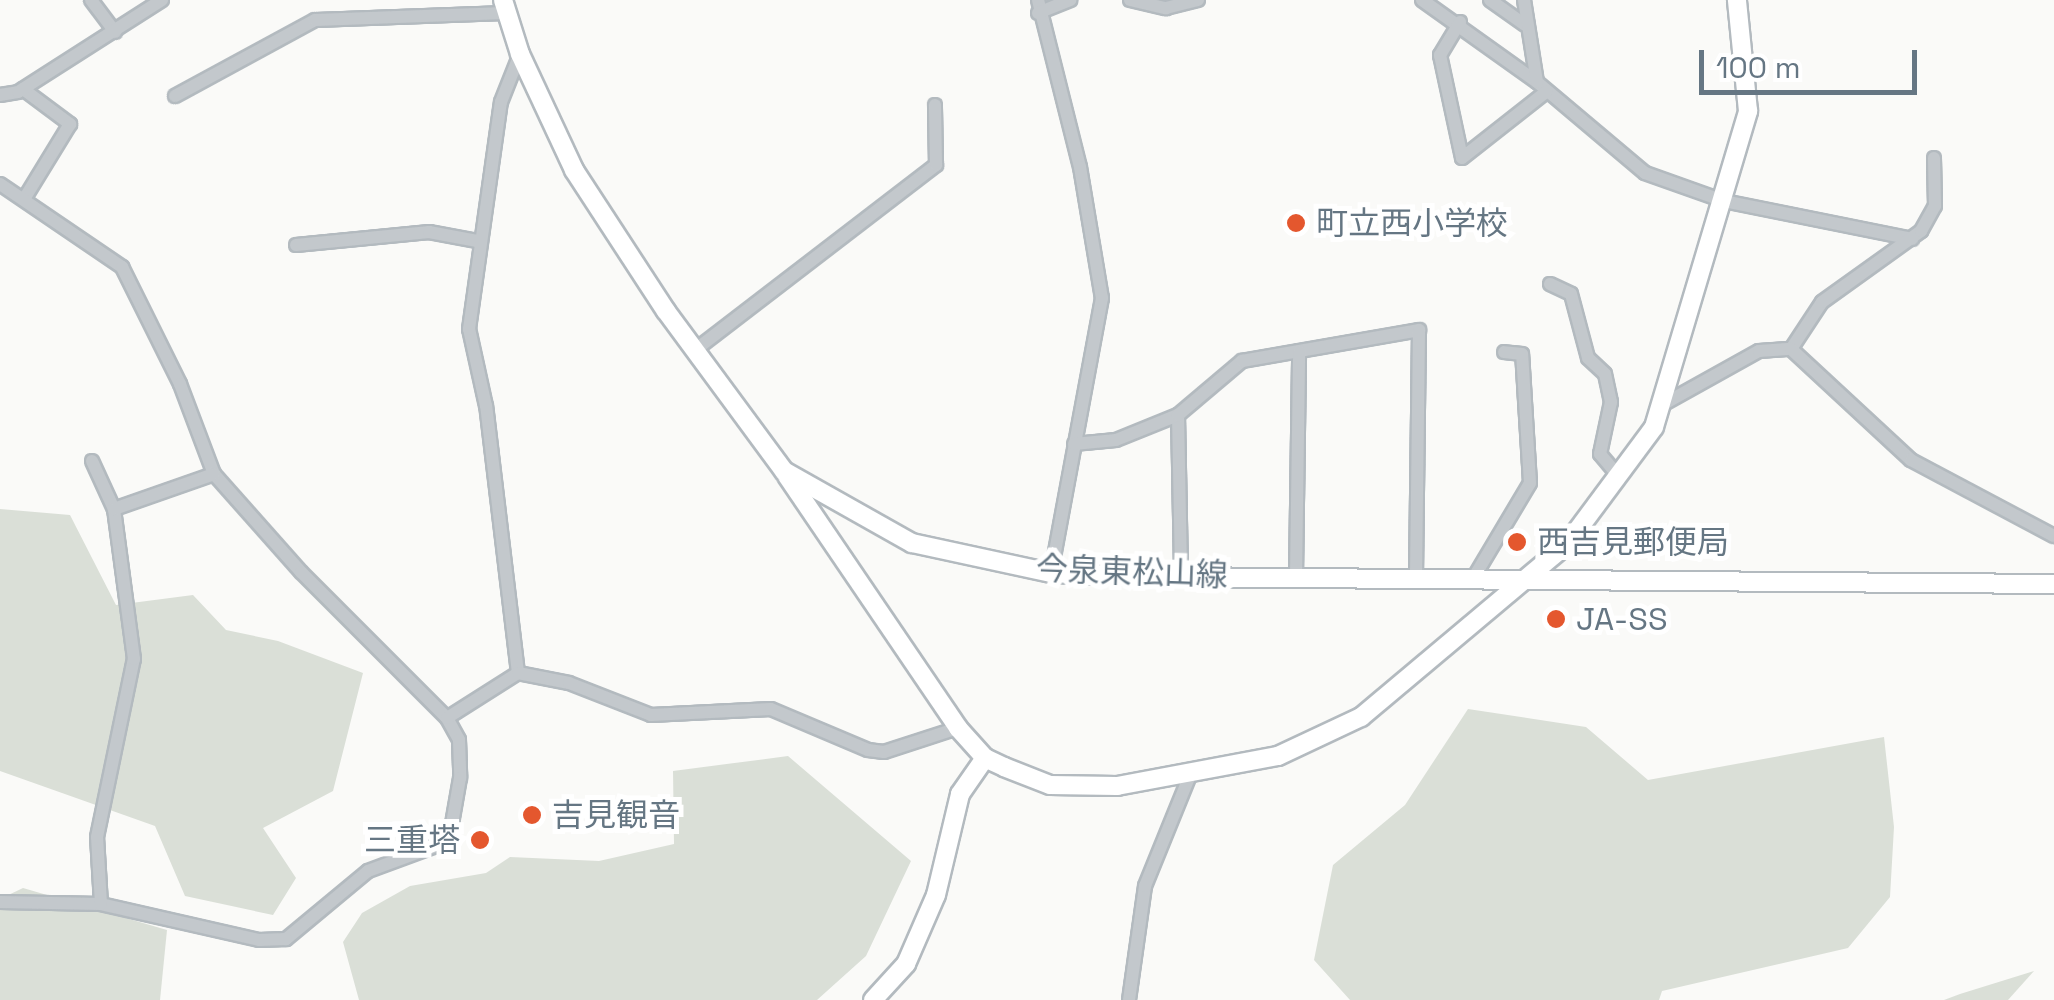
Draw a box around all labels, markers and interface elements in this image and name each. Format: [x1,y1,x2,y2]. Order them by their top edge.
scale bar [1704,30,1922,92]
text: 100 m [1716,48,1801,87]
place label: 町立西小学校 [1316,204,1508,242]
marker: 町立西小学校 [1285,212,1307,234]
place label: 西吉見郵便局 [1537,523,1729,561]
marker: 西吉見郵便局 [1506,531,1528,553]
street label: 今泉東松山線 [1035,549,1229,595]
place label: JA-SS [1576,600,1668,638]
marker: JA-SS [1545,608,1567,630]
place label: 吉見観音 [552,796,680,834]
marker: 吉見観音 [521,804,543,826]
place label: 三重塔 [364,821,460,859]
marker: 三重塔 [469,829,491,851]

